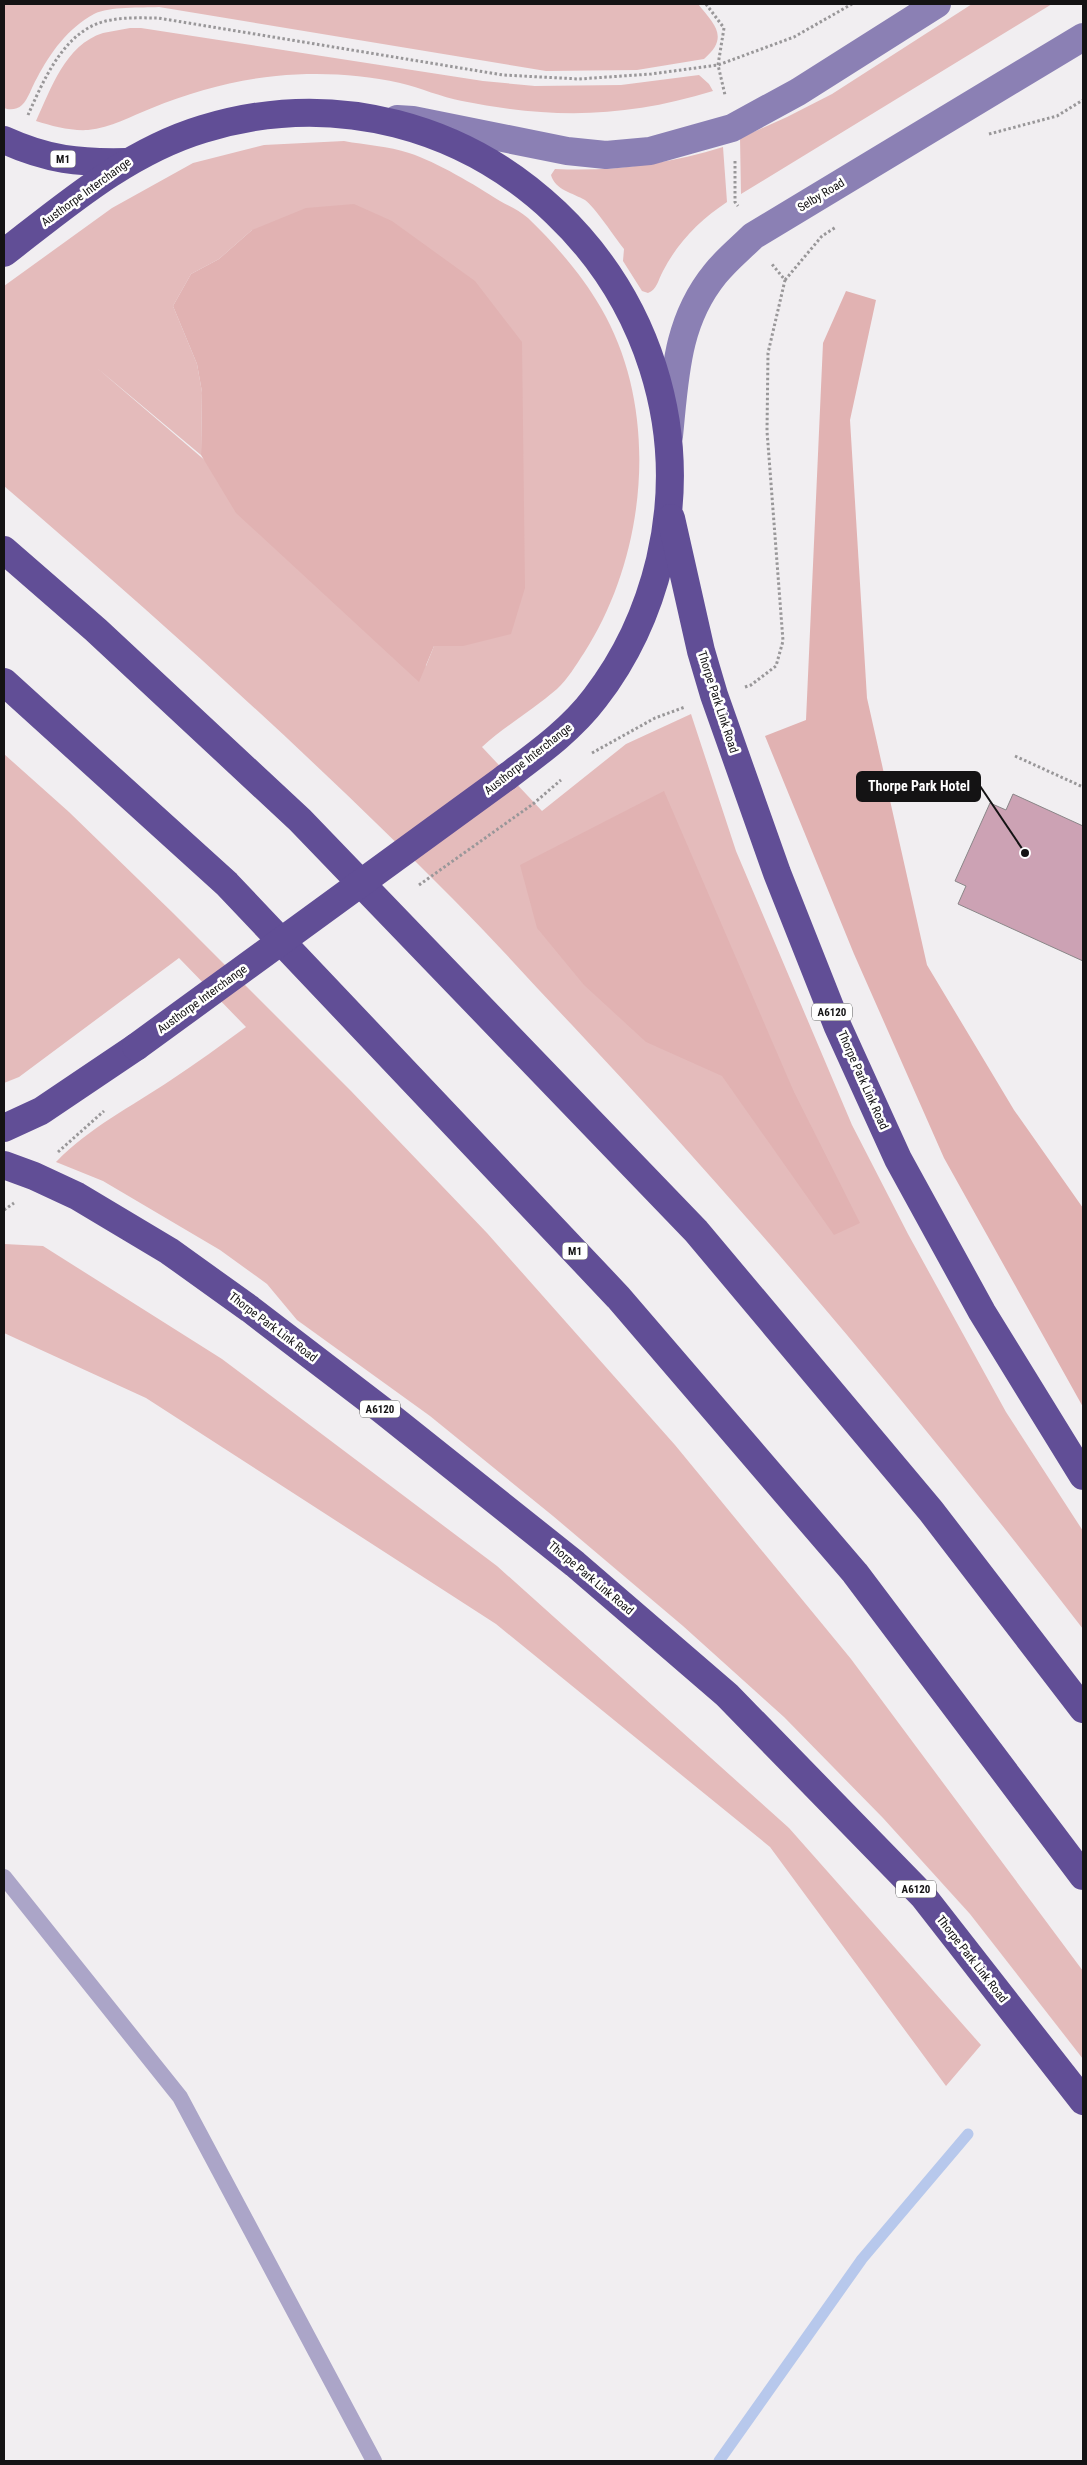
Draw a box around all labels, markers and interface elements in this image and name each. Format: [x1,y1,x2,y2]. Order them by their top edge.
road number: M1 [50,150,76,168]
street label: Austhorpe Interchange [38,155,134,229]
street label: Selby Road [795,176,847,214]
street label: Thorpe Park Link Road [695,649,741,755]
street label: Austhorpe Interchange [481,720,575,798]
callout: Thorpe Park Hotel [857,772,980,801]
text: Thorpe Park Hotel [868,778,970,794]
street label: Austhorpe Interchange [154,962,250,1036]
road number: A6120 [812,1004,852,1020]
street label: Thorpe Park Link Road [835,1028,891,1132]
road number: M1 [562,1242,588,1260]
street label: Thorpe Park Link Road [226,1289,320,1365]
road number: A6120 [360,1400,400,1418]
street label: Thorpe Park Link Road [546,1538,636,1618]
road number: A6120 [896,1880,936,1898]
street label: Thorpe Park Link Road [934,1913,1010,2005]

